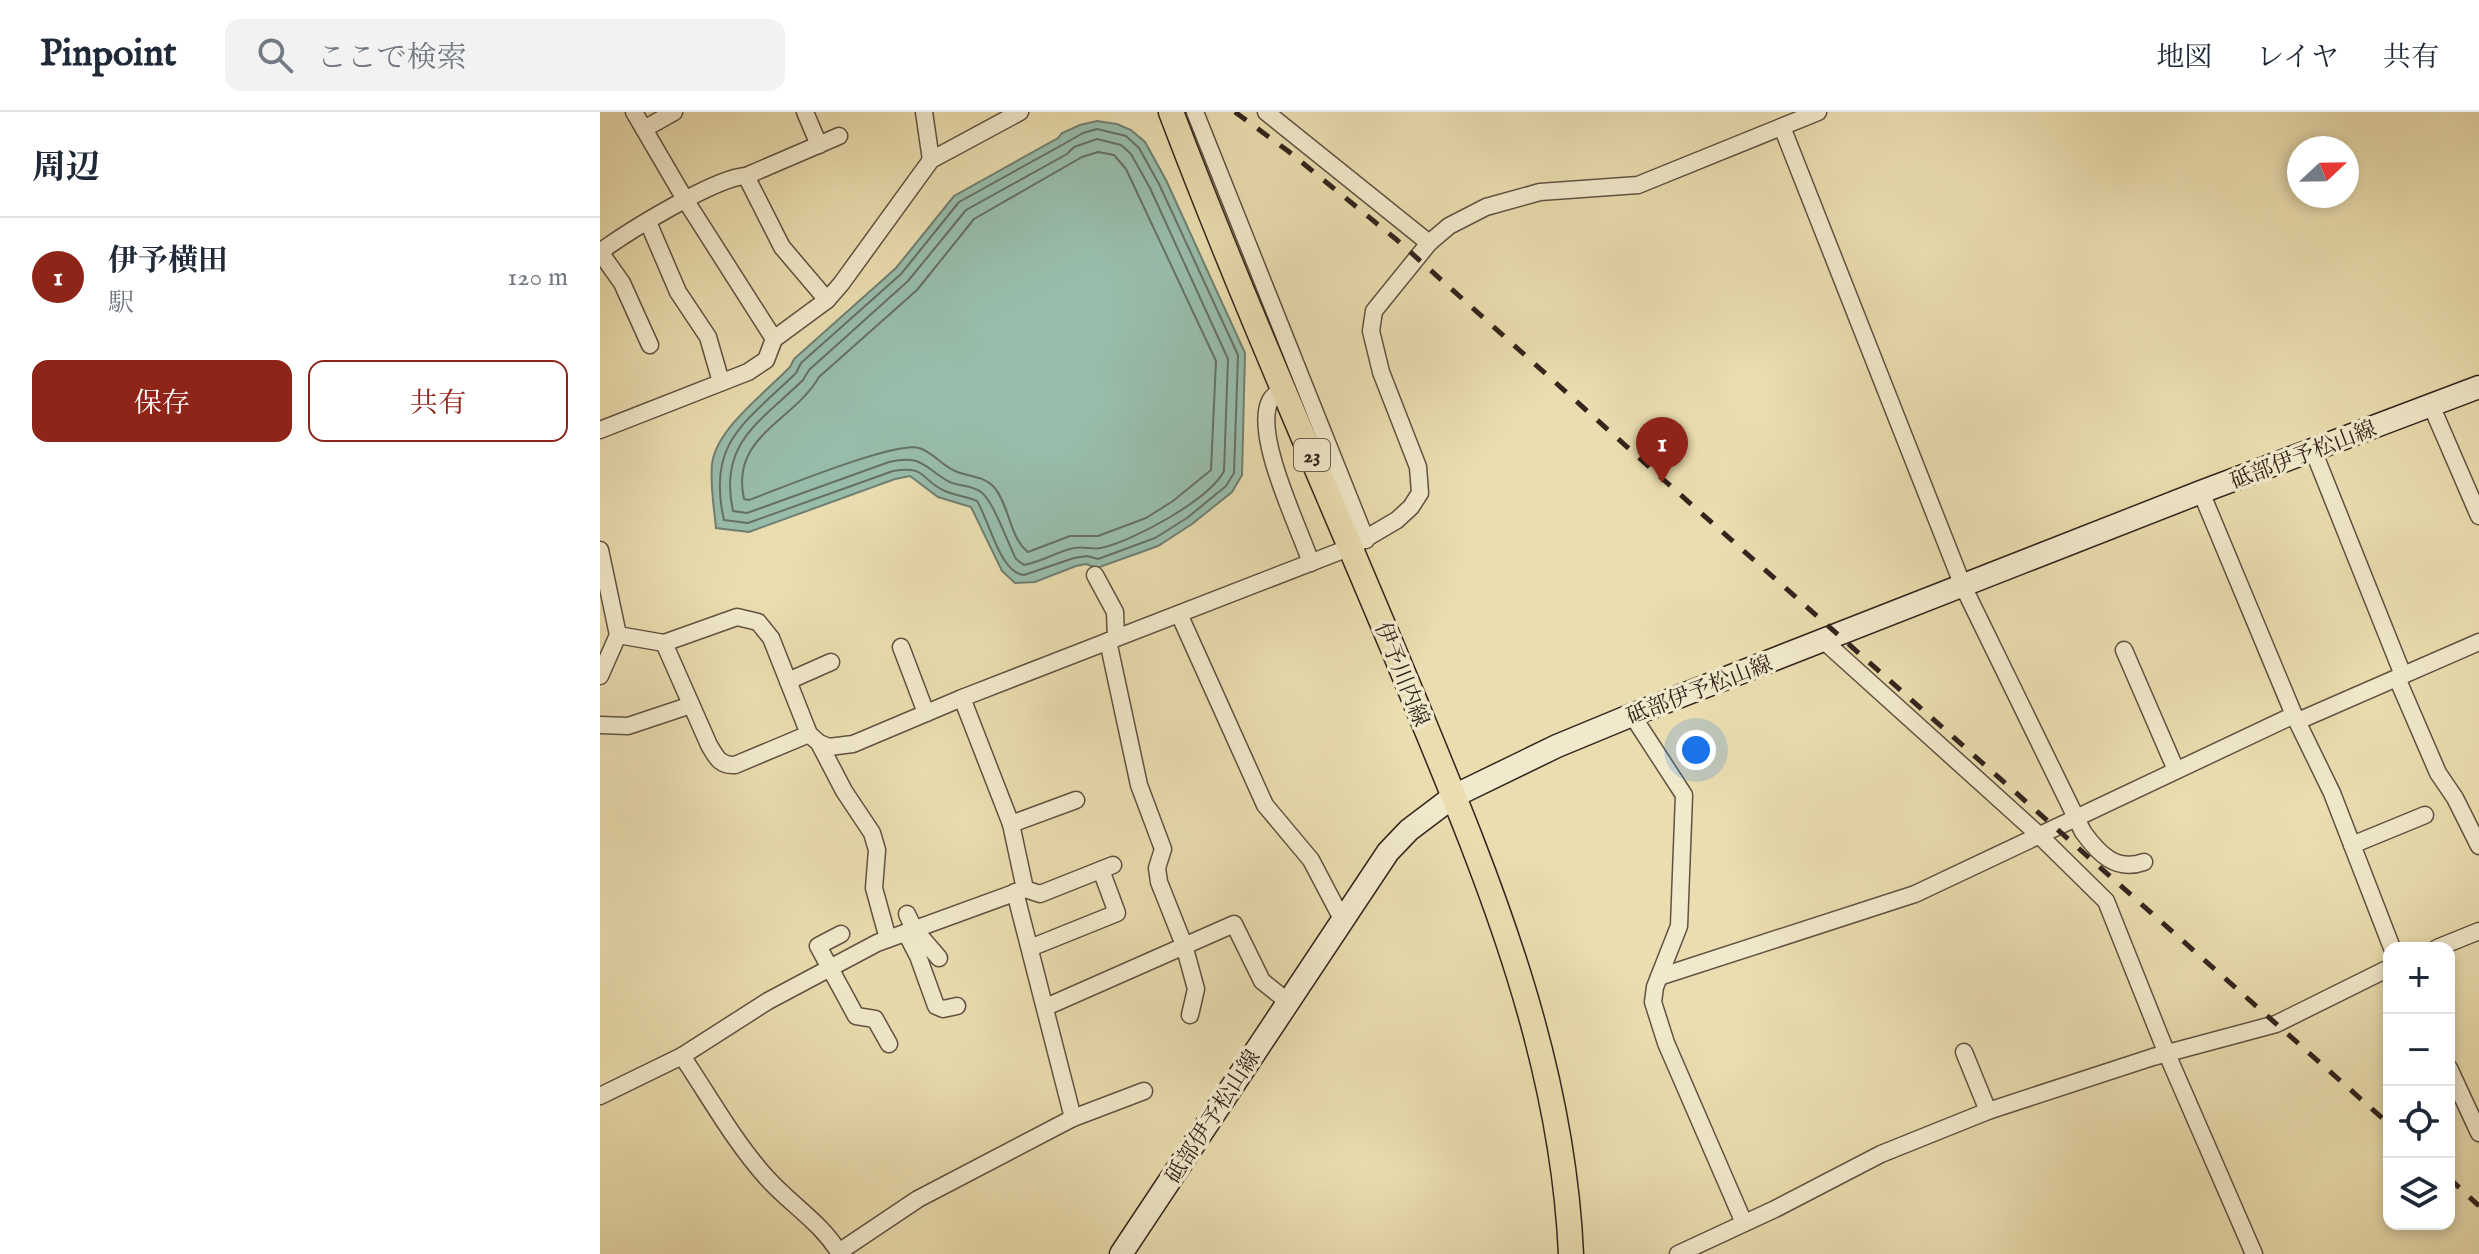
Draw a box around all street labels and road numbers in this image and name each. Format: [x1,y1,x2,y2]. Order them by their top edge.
street label: 砥部伊予松山線 [2227,415,2381,497]
road number: 23 [1294,439,1330,471]
street label: 伊予川内線 [1368,619,1435,731]
street label: 砥部伊予松山線 [1623,650,1777,732]
street label: 砥部伊予松山線 [1160,1045,1267,1189]

